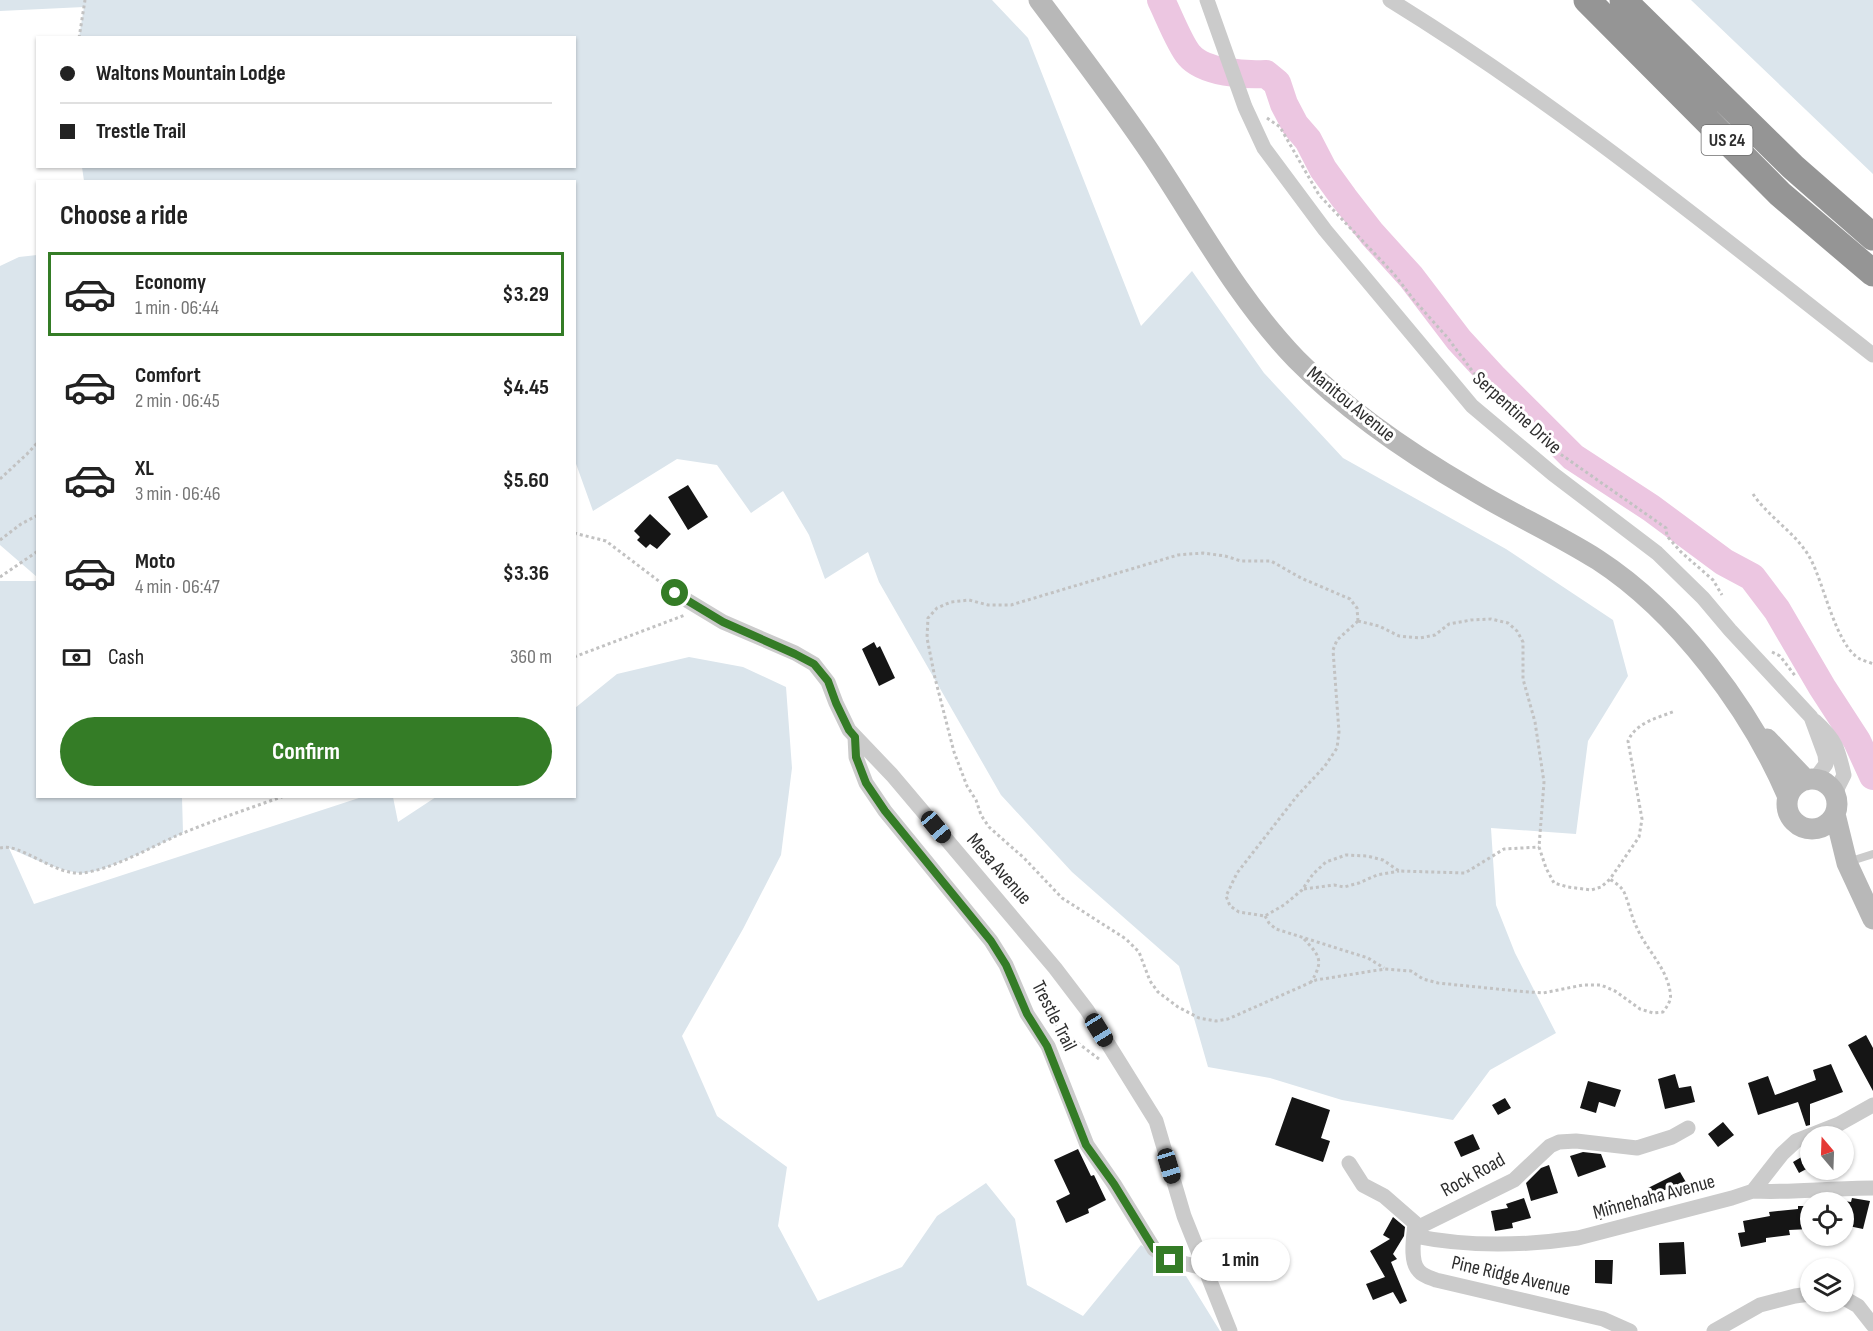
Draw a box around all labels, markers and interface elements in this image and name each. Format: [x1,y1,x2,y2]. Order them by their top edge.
text: Waltons Mountain Lodge [96,60,286,87]
text: Trestle Trail [96,118,186,145]
road number: US 24 [1702,125,1752,155]
text: Choose a ride [60,200,188,232]
icon: car [63,267,117,321]
text: Economy [135,269,206,296]
text: $3.29 [502,281,549,308]
text: 1 min · 06:44 [135,296,219,320]
icon: car [63,360,117,414]
street label: Manitou Avenue [1302,361,1400,447]
text: Comfort [135,362,201,389]
street label: Serpentine Drive [1467,367,1567,459]
text: $4.45 [502,374,549,401]
text: 2 min · 06:45 [135,389,220,413]
icon: car [63,453,117,507]
text: XL [135,455,154,482]
text: $5.60 [503,467,549,494]
text: 3 min · 06:46 [135,482,221,506]
icon: car [63,546,117,600]
text: Moto [135,548,175,575]
text: $3.36 [503,560,549,587]
text: 4 min · 06:47 [135,575,220,599]
route start [661,579,688,606]
icon: cash [60,641,93,674]
text: Cash [108,644,144,671]
text: 360 m [510,645,552,669]
button: Confirm [60,717,552,786]
car [918,807,954,847]
street label: Mesa Avenue [961,828,1037,910]
street label: Trestle Trail [1026,977,1082,1055]
car [1082,1010,1116,1050]
north arrow [1800,1126,1854,1180]
map controls [1800,1126,1854,1312]
car [1155,1146,1183,1186]
street label: Rock Road [1437,1148,1509,1202]
street label: Minnehaha Avenue [1590,1169,1718,1225]
button: locate [1800,1192,1854,1246]
callout: 1 min [1191,1239,1290,1281]
route end [1156,1246,1183,1273]
text: 1 min [1222,1248,1259,1272]
street label: Pine Ridge Avenue [1449,1251,1573,1301]
button: layers [1800,1258,1854,1312]

